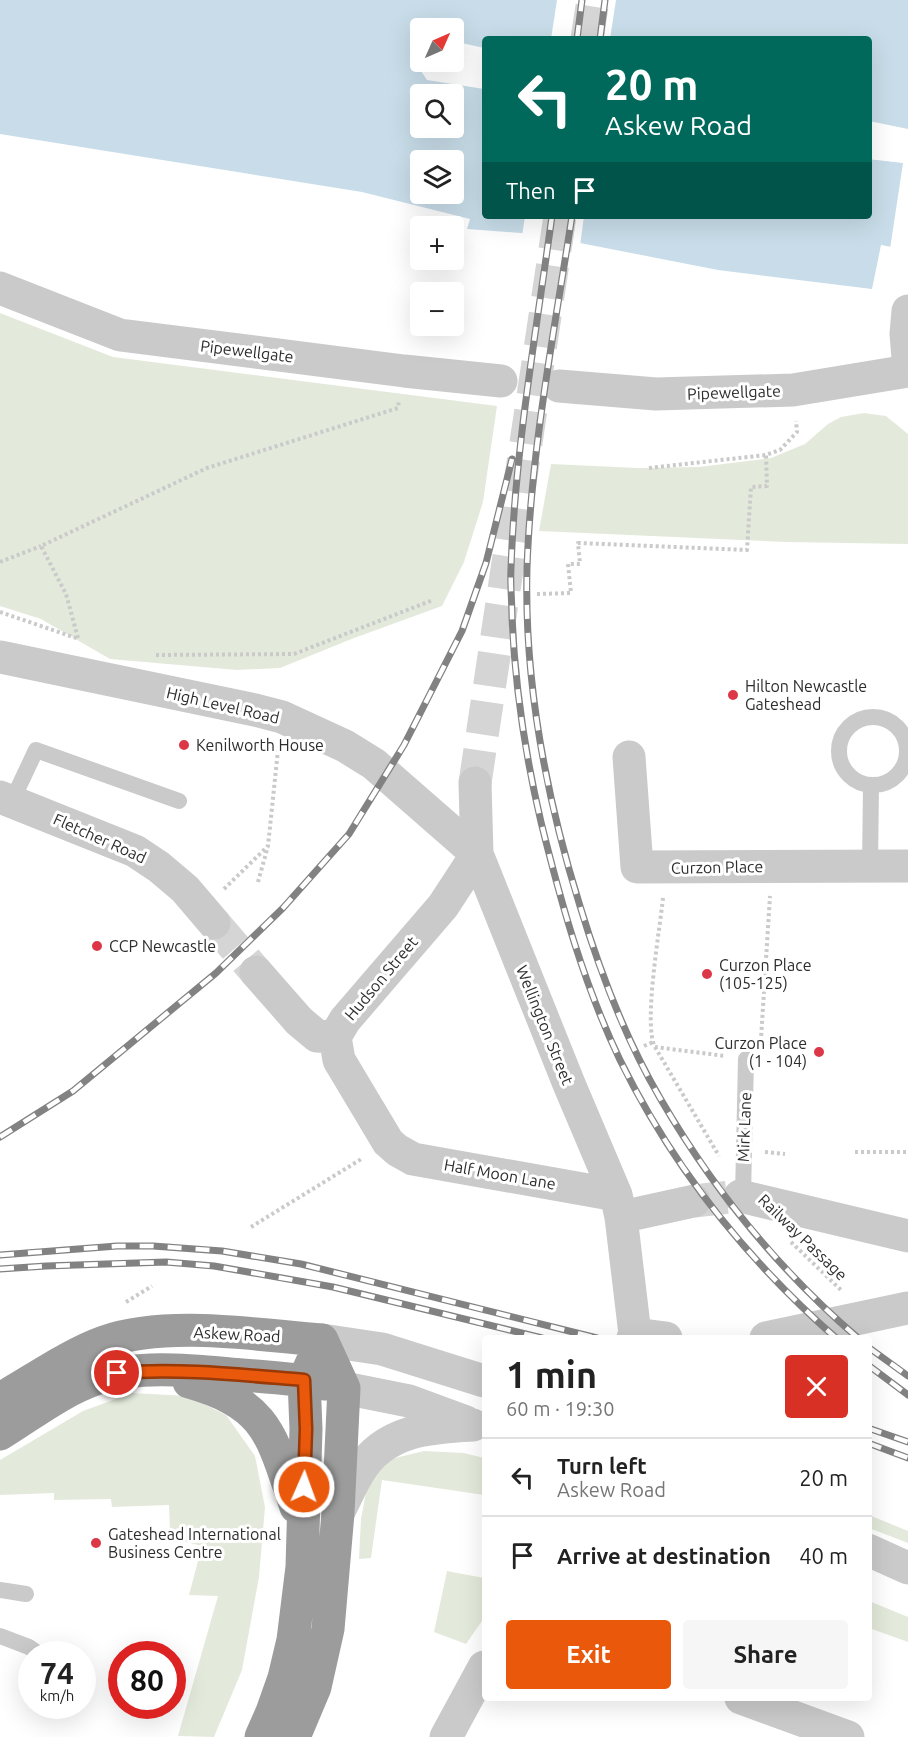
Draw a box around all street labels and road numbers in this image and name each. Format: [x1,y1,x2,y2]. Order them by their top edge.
street label: Pipewellgate [199,336,295,366]
street label: Pipewellgate [687,381,781,403]
street label: High Level Road [165,683,281,727]
street label: Fletcher Road [51,809,149,867]
street label: Curzon Place [671,857,763,877]
street label: Hudson Street [341,932,422,1023]
street label: Wellington Street [513,963,577,1088]
street label: Mirk Lane [734,1092,754,1162]
street label: Half Moon Lane [443,1155,557,1193]
street label: Railway Passage [755,1190,851,1284]
street label: Askew Road [193,1323,281,1345]

